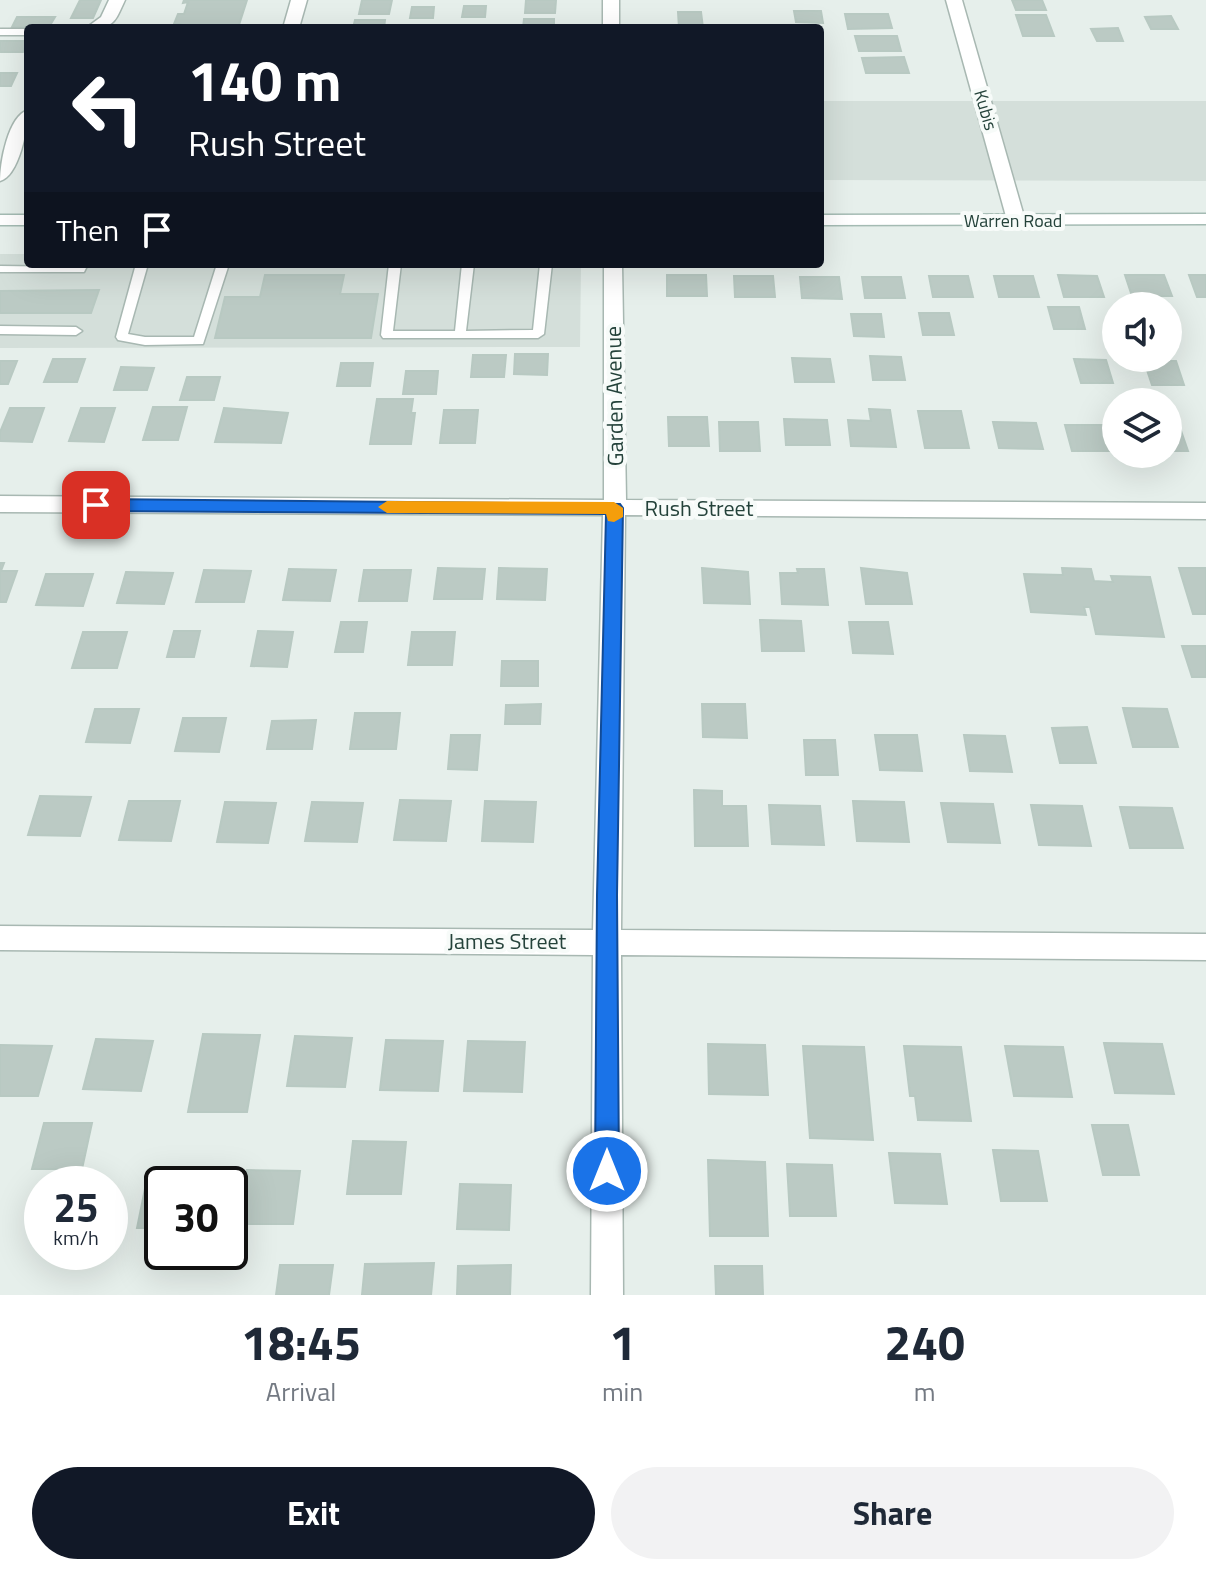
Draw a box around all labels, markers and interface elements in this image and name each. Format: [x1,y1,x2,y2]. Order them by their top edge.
text: 140 m [188,38,341,123]
icon: left [56,56,160,160]
street label: Kubis [967,86,1005,134]
text: Rush Street [188,115,366,170]
text: Then [56,207,119,253]
street label: Warren Road [964,207,1062,234]
icon: arrive [135,208,179,252]
map controls [1102,292,1182,468]
button: sound [1102,292,1182,372]
street label: Garden Avenue [596,326,632,466]
button: layers [1102,388,1182,468]
pin [62,471,130,539]
icon: arrive [74,483,118,527]
street label: Rush Street [645,491,754,525]
street label: James Street [448,924,567,958]
position arrow [565,1129,649,1213]
speed limit sign: 30 [144,1166,248,1270]
text: 25 [54,1177,98,1238]
text: km/h [53,1222,99,1253]
text: 18:45 [241,1306,361,1379]
text: 1 [609,1306,636,1379]
text: 240 [884,1306,965,1379]
text: Arrival [266,1372,336,1411]
text: min [602,1372,643,1411]
text: m [914,1372,936,1411]
button: Exit [32,1467,595,1559]
button: Share [611,1467,1174,1559]

